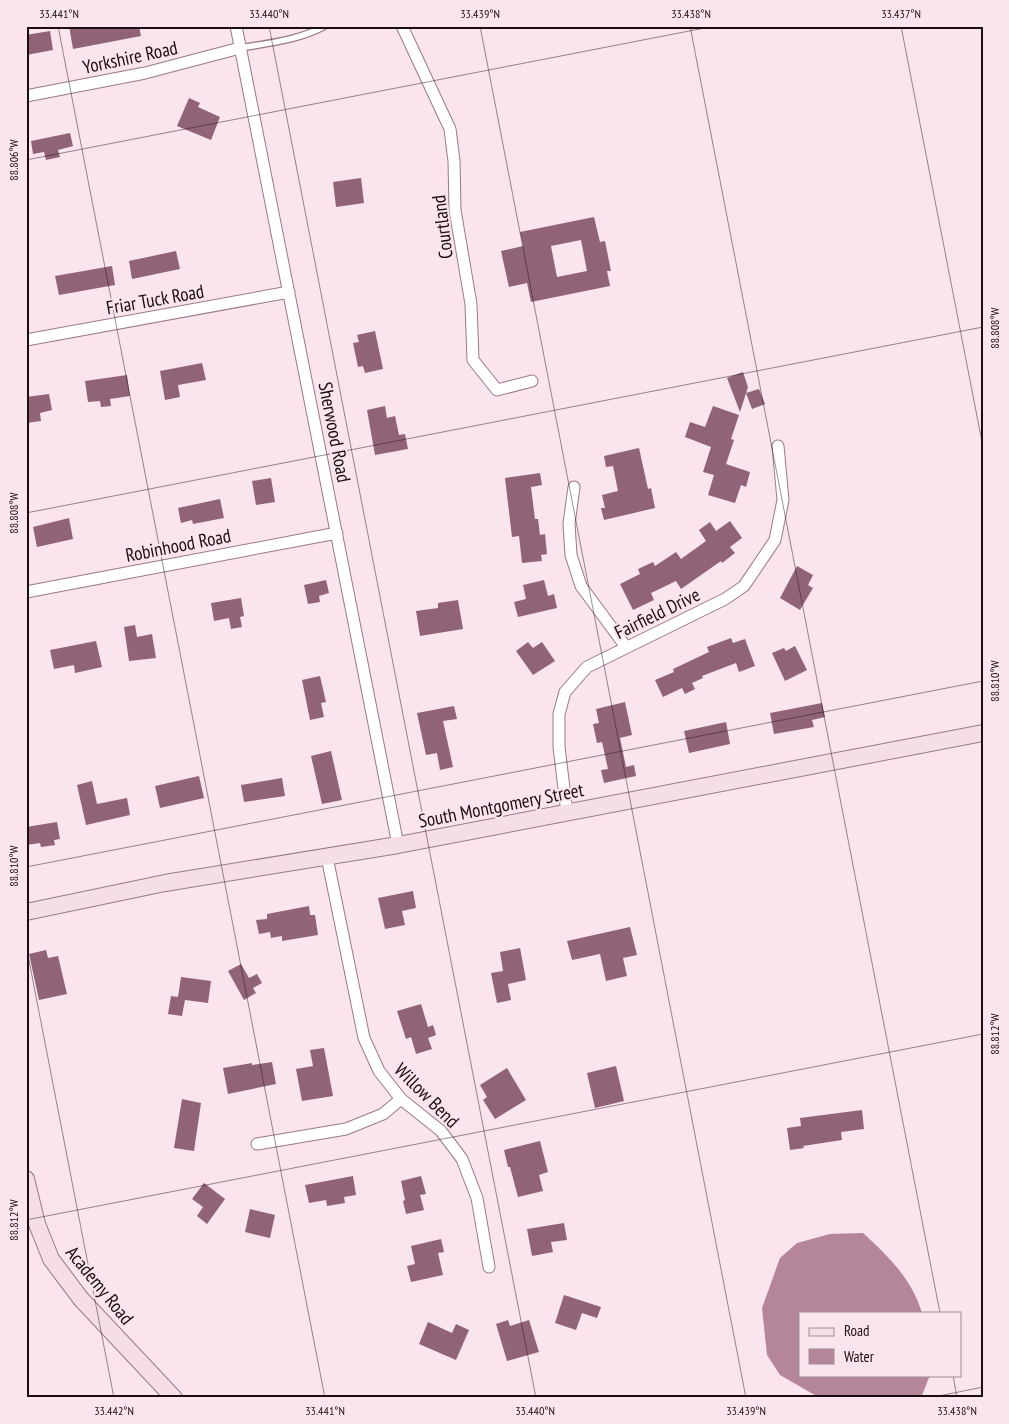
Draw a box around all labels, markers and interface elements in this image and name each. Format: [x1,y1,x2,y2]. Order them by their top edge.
text: 33.441°N [39,6,79,21]
text: 33.440°N [249,6,289,21]
text: 33.439°N [460,6,500,21]
text: 33.438°N [671,6,711,21]
text: 33.437°N [881,6,921,21]
street label: Yorkshire Road [80,35,180,79]
text: 88.806°W [6,139,21,181]
street label: Courtland [426,194,458,260]
street label: Friar Tuck Road [104,279,206,319]
text: 88.808°W [987,307,1002,349]
street label: Sherwood Road [314,380,356,484]
text: 88.808°W [6,492,21,534]
street label: Robinhood Road [123,523,233,567]
street label: Fairfield Drive [610,582,704,644]
text: 88.810°W [987,660,1002,702]
street label: South Montgomery Street [416,777,586,833]
text: 88.810°W [6,845,21,887]
text: 88.812°W [987,1013,1002,1055]
street label: Willow Bend [390,1058,464,1132]
text: 88.812°W [6,1199,21,1241]
street label: Academy Road [61,1241,139,1329]
legend [799,1312,962,1376]
text: Road [844,1321,870,1340]
text: Water [844,1347,875,1366]
text: 33.442°N [94,1403,134,1418]
text: 33.441°N [305,1403,345,1418]
text: 33.440°N [515,1403,555,1418]
text: 33.439°N [726,1403,766,1418]
text: 33.438°N [937,1403,977,1418]

